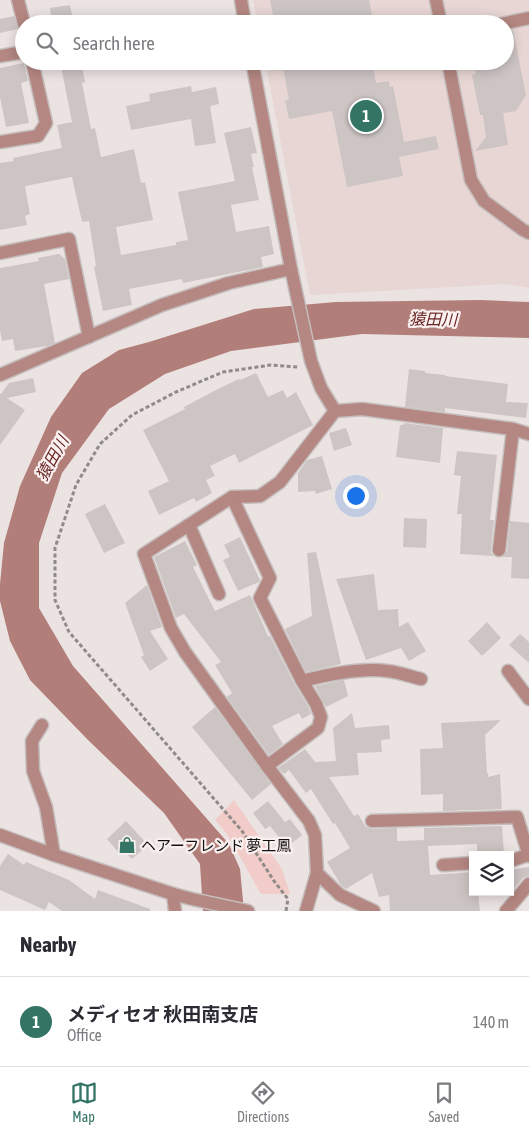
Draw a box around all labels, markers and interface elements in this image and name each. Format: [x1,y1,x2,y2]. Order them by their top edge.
search box [15,15,514,70]
icon: search [33,29,61,57]
text: Search here [73,32,155,54]
pin: 1 [350,97,382,135]
water label: 猿田川 [409,310,459,328]
water label: 猿田川 [32,431,72,483]
your location [343,483,369,509]
shop icon: ヘアーフレンド 夢工鳳 [117,835,137,855]
place label: ヘアーフレンド 夢工鳳 [141,837,291,854]
map controls [469,851,514,896]
button: layers [469,851,514,896]
text: Nearby [20,932,76,956]
text: メディセオ 秋田南支店 [67,1003,258,1025]
text: 1 [32,1013,40,1031]
text: 140 m [473,1013,509,1031]
text: Office [67,1026,102,1044]
tab: Map [70,1079,98,1125]
tab: Directions [237,1079,289,1125]
tab: Saved [428,1079,459,1125]

